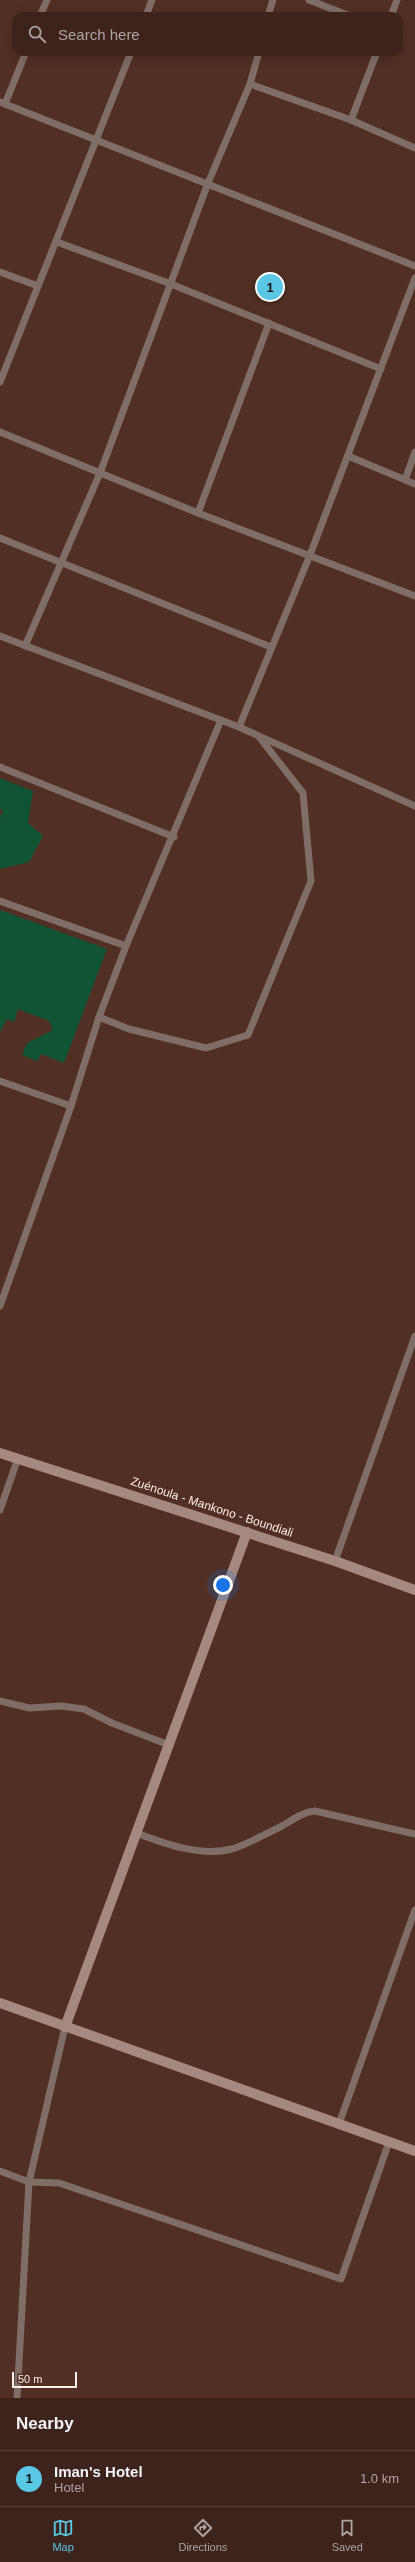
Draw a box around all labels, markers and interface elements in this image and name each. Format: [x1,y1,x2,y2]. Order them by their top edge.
search box [12,12,403,56]
icon: search [26,23,48,45]
text: Search here [58,26,140,43]
pin: 1 [257,272,283,302]
street label: Zuénoula - Mankono - Boundiali [129,1474,295,1540]
your location [213,1575,233,1595]
scale bar [12,2370,77,2389]
text: 50 m [18,2373,42,2385]
text: Nearby [16,2414,74,2433]
text: Iman's Hotel [54,2463,143,2480]
text: 1 [25,2471,33,2486]
text: 1.0 km [360,2471,399,2486]
text: Hotel [54,2480,84,2495]
tab: Map [52,2517,74,2553]
tab: Directions [178,2517,227,2553]
tab: Saved [332,2517,363,2553]

